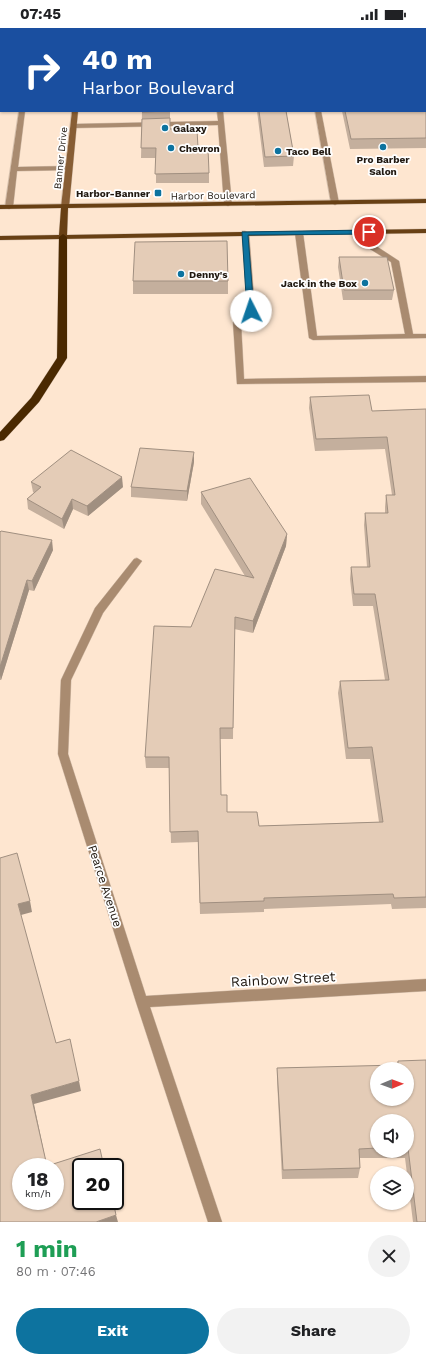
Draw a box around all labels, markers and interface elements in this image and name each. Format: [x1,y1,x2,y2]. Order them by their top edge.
text: 07:45 [20,5,61,23]
text: 40 m [82,43,152,76]
icon: right [16,44,68,96]
text: Harbor Boulevard [82,77,235,98]
marker: Galaxy [160,123,170,133]
place label: Galaxy [173,123,207,134]
street label: Banner Drive [52,126,69,190]
marker: Pro Barber Salon [378,142,388,152]
marker: Chevron [166,143,176,153]
place label: Chevron [179,143,220,154]
marker: Taco Bell [273,146,283,156]
place label: Taco Bell [286,146,332,157]
place label: Pro Barber Salon [356,154,410,177]
place label: Harbor-Banner [76,188,151,199]
marker: Harbor-Banner [153,188,163,198]
street label: Harbor Boulevard [170,189,256,202]
pin [352,215,386,249]
icon: arrive [358,221,380,243]
marker: Denny's [176,269,186,279]
place label: Denny's [189,269,228,280]
place label: Jack in the Box [281,278,357,289]
marker: Jack in the Box [360,278,370,288]
position arrow [230,290,272,332]
street label: Pearce Avenue [85,843,125,929]
street label: Rainbow Street [230,968,336,990]
north arrow [370,1062,414,1106]
map controls [370,1062,414,1210]
button: sound [370,1114,414,1158]
speed limit sign: 20 [72,1158,124,1210]
button: layers [370,1166,414,1210]
text: 18 [27,1167,49,1191]
text: km/h [25,1188,51,1199]
text: 1 min [16,1235,78,1263]
button: close [368,1235,410,1277]
text: 80 m · 07:46 [16,1264,96,1279]
button: Exit [16,1308,209,1354]
button: Share [217,1308,410,1354]

